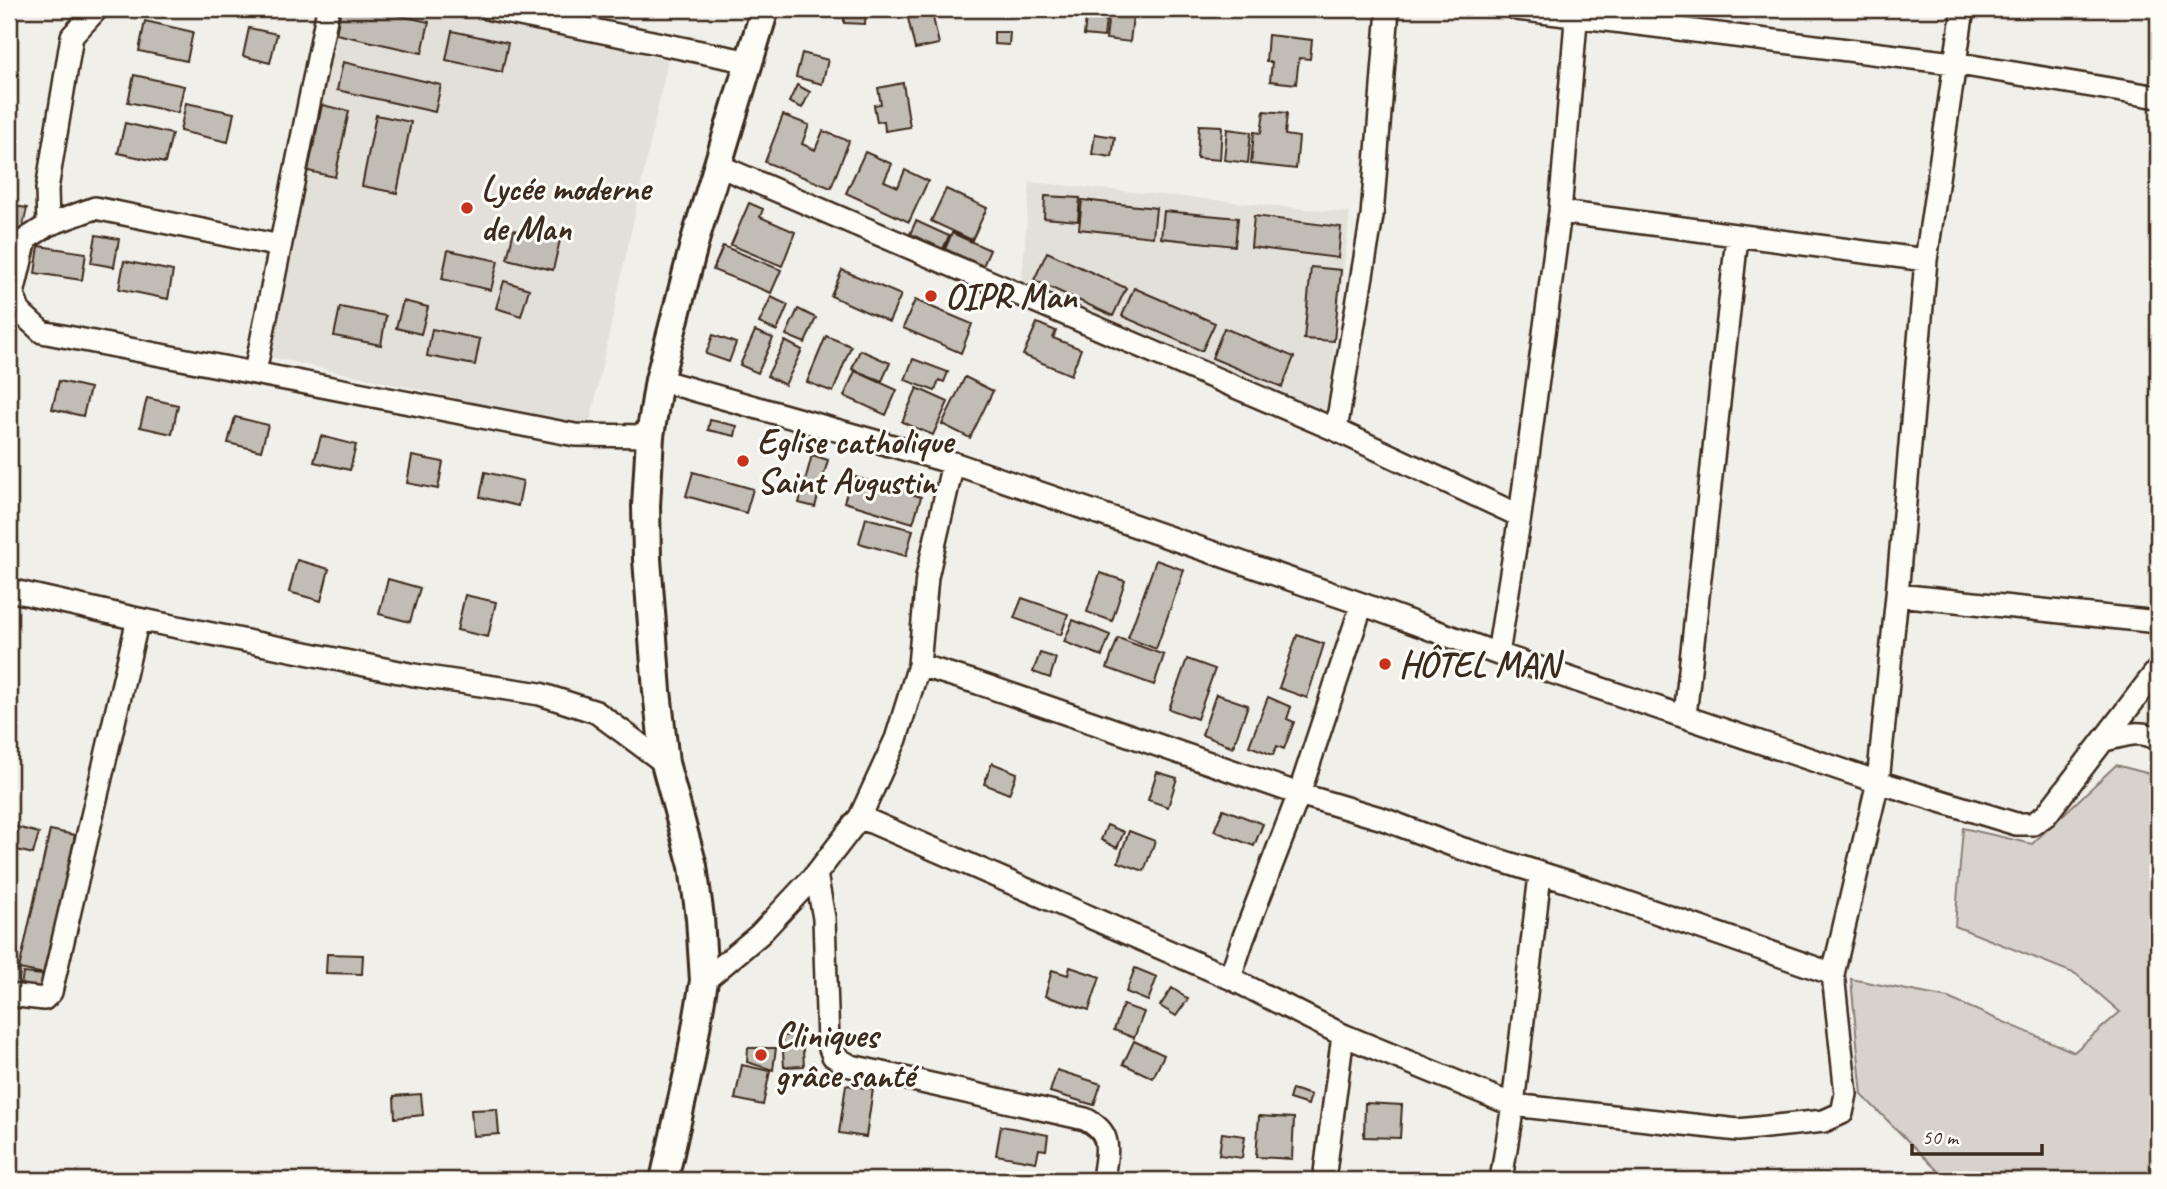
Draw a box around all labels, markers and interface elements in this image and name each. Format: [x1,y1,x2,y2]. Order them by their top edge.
place label: Lycée moderne de Man [481,166,653,251]
marker: Lycée moderne de Man [459,200,475,216]
place label: OIPR Man [945,274,1077,319]
marker: OIPR Man [923,288,939,304]
place label: Eglise catholique Saint Augustin [757,419,956,504]
marker: Eglise catholique Saint Augustin [735,453,751,469]
place label: HÔTEL MAN [1399,642,1564,687]
marker: HÔTEL MAN [1377,656,1393,672]
place label: Cliniques grâce santé [775,1013,920,1098]
marker: Cliniques grâce santé [753,1047,769,1063]
scale bar [1912,1112,2041,1156]
text: 50 m [1922,1124,1960,1150]

